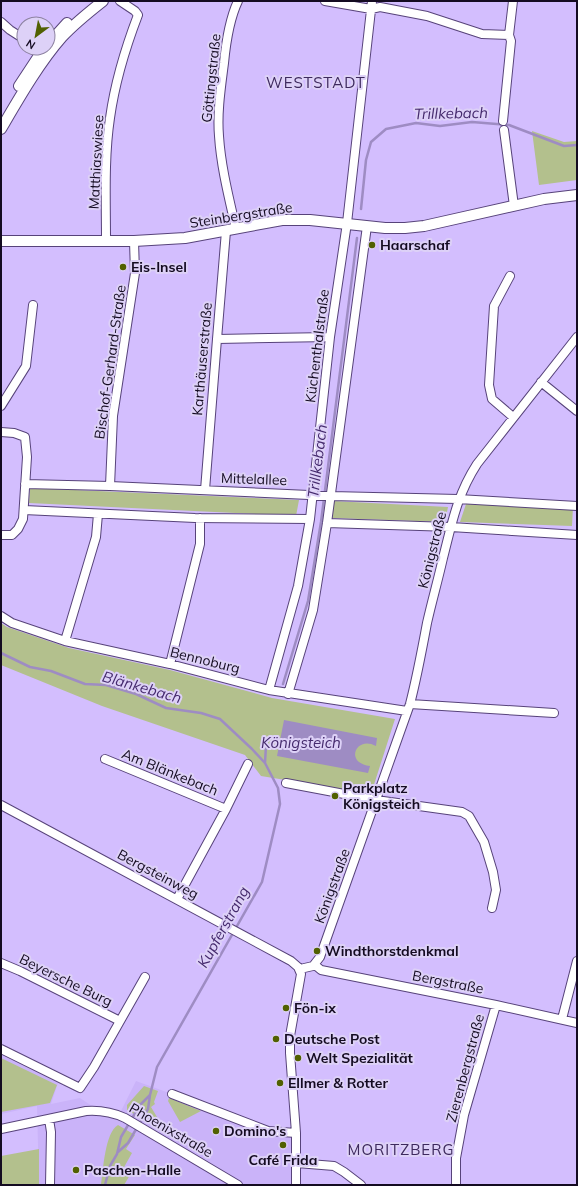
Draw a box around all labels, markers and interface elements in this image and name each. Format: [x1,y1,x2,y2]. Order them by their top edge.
north arrow [16,16,56,56]
street label: Göttingstraße [197,33,225,123]
text: N [23,36,38,53]
district label: WESTSTADT [266,73,366,92]
water label: Trillkebach [414,103,488,123]
street label: Matthiaswiese [85,114,107,210]
street label: Steinbergstraße [188,198,294,232]
place label: Haarschaf [380,236,451,254]
marker: Haarschaf [367,240,377,250]
place label: Eis-Insel [131,258,187,276]
marker: Eis-Insel [118,262,128,272]
street label: Bischof-Gerhard-Straße [90,284,130,440]
street label: Küchenthalstraße [301,288,333,404]
street label: Karthäuserstraße [188,302,216,416]
water label: Trillkebach [303,423,331,499]
street label: Mittelallee [221,469,287,489]
street label: Königstraße [414,510,450,590]
street label: Bennoburg [168,643,242,677]
water label: Blänkebach [100,667,184,707]
water label: Königsteich [261,733,341,752]
street label: Am Blänkebach [119,744,221,800]
place label: Parkplatz Königsteich [343,779,420,813]
marker: Parkplatz Königsteich [330,791,340,801]
street label: Bergsteinweg [114,845,202,903]
street label: Königstraße [310,846,354,926]
water label: Kupferstrang [193,883,253,971]
place label: Windthorstdenkmal [325,942,459,960]
marker: Windthorstdenkmal [312,946,322,956]
street label: Beyersche Burg [16,950,116,1010]
street label: Bergstraße [411,966,485,998]
place label: Fön-ix [294,999,336,1017]
marker: Fön-ix [281,1003,291,1013]
street label: Zierenbergstraße [442,1012,488,1124]
place label: Deutsche Post [284,1030,380,1048]
marker: Deutsche Post [271,1034,281,1044]
place label: Welt Spezialität [306,1049,414,1067]
marker: Welt Spezialität [293,1053,303,1063]
place label: Ellmer & Rotter [288,1074,388,1092]
marker: Ellmer & Rotter [275,1078,285,1088]
street label: Phoenixstraße [126,1099,216,1161]
place label: Domino's [224,1122,286,1140]
marker: Domino's [211,1126,221,1136]
marker: Café Frida [278,1140,288,1150]
district label: MORITZBERG [348,1140,454,1159]
place label: Café Frida [249,1151,317,1169]
place label: Paschen-Halle [84,1161,181,1179]
marker: Paschen-Halle [71,1165,81,1175]

